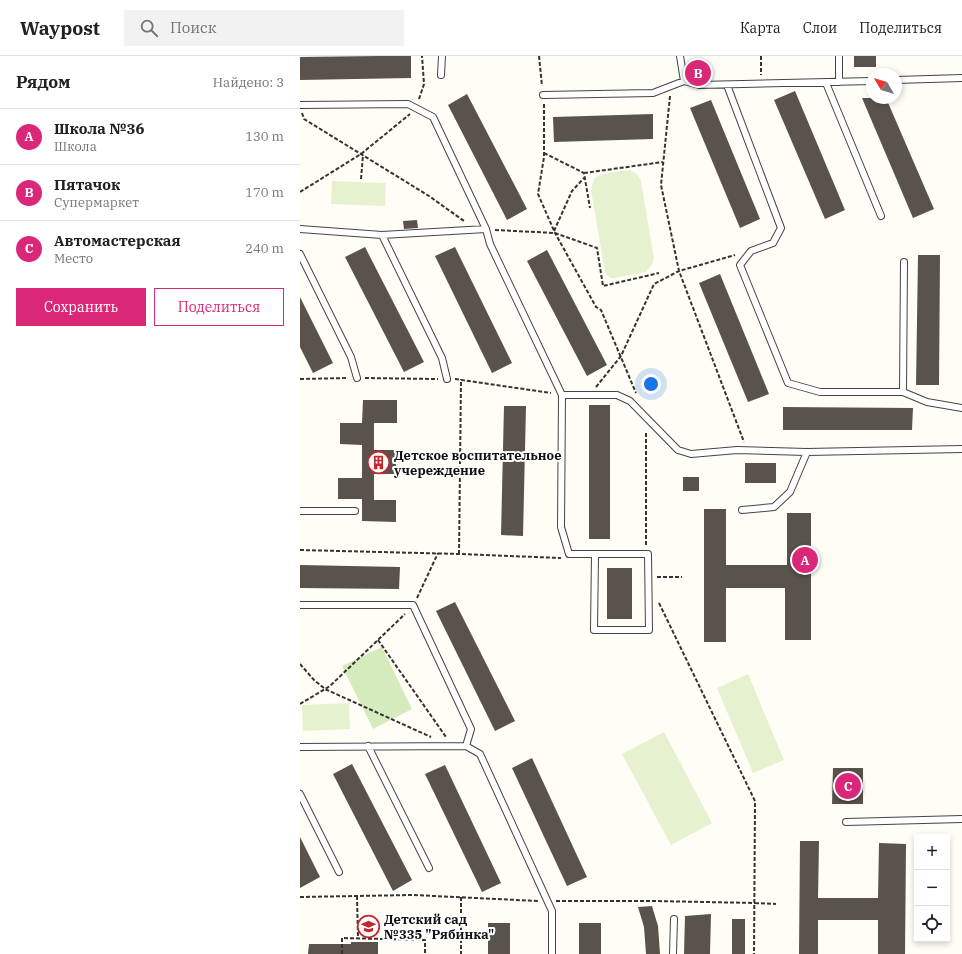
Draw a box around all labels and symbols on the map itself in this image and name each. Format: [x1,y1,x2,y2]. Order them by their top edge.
pin: B [685,58,711,88]
north arrow [866,68,902,104]
your location [641,374,661,394]
place label: Детское воспитательное учереждение [393,447,562,479]
building icon: Детское воспитательное учереждение [366,449,392,475]
pin: A [792,545,818,575]
pin: C [835,771,861,801]
place label: Детский сад №335 "Рябинка" [384,911,494,943]
school or university icon: Детский сад №335 "Рябинка" [356,913,382,939]

